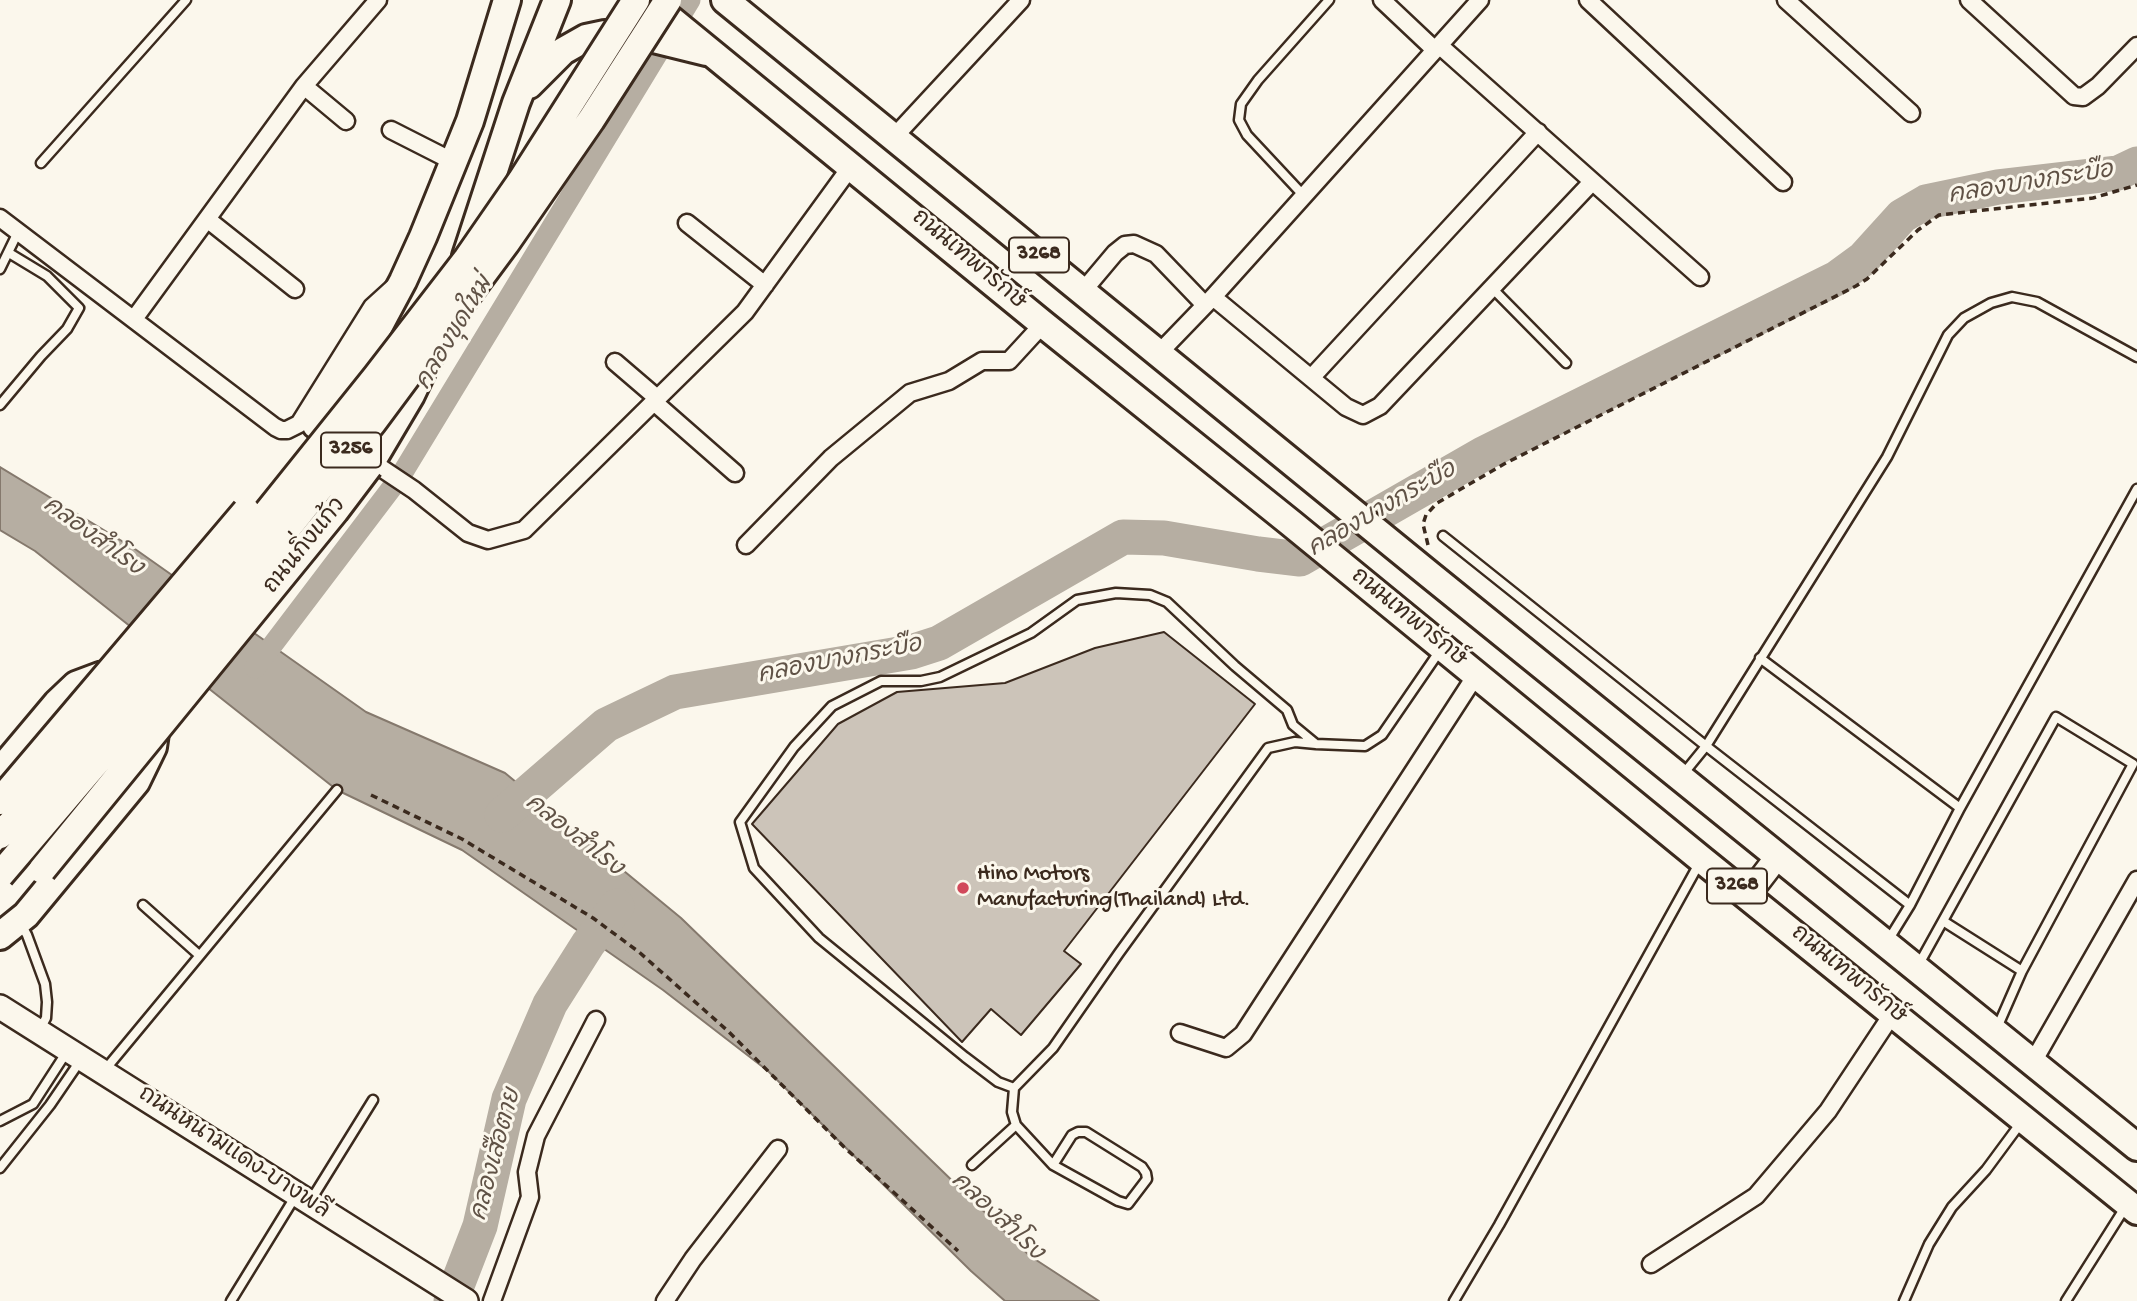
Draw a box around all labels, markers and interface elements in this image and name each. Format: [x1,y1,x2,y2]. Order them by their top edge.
water label: คลองบางกระบือ [1947,158,2115,212]
street label: ถนนเทพารักษ์ [905,205,1031,317]
road number: 3268 [1009,238,1069,272]
water label: คลองขุดใหม่ [411,272,501,396]
road number: 3256 [321,433,381,468]
water label: คลองบางกระบือ [1304,457,1462,565]
water label: คลองสำโรง [36,492,148,584]
street label: ถนนกิ่งแก้ว [259,493,353,601]
street label: ถนนเทพารักษ์ [1344,564,1472,674]
water label: คลองบางกระบือ [756,632,924,692]
water label: คลองสำโรง [518,790,628,884]
place label: Hino Motors Manufacturing(Thailand) Ltd. [977,861,1251,915]
road number: 3268 [1707,868,1767,903]
marker: Hino Motors Manufacturing(Thailand) Ltd. [955,880,971,896]
street label: ถนนเทพารักษ์ [1784,921,1912,1031]
street label: ถนนหนามแดง-บางพลี [132,1082,334,1226]
water label: คลองเสือตาย [467,1086,529,1224]
water label: คลองสำโรง [944,1168,1048,1268]

